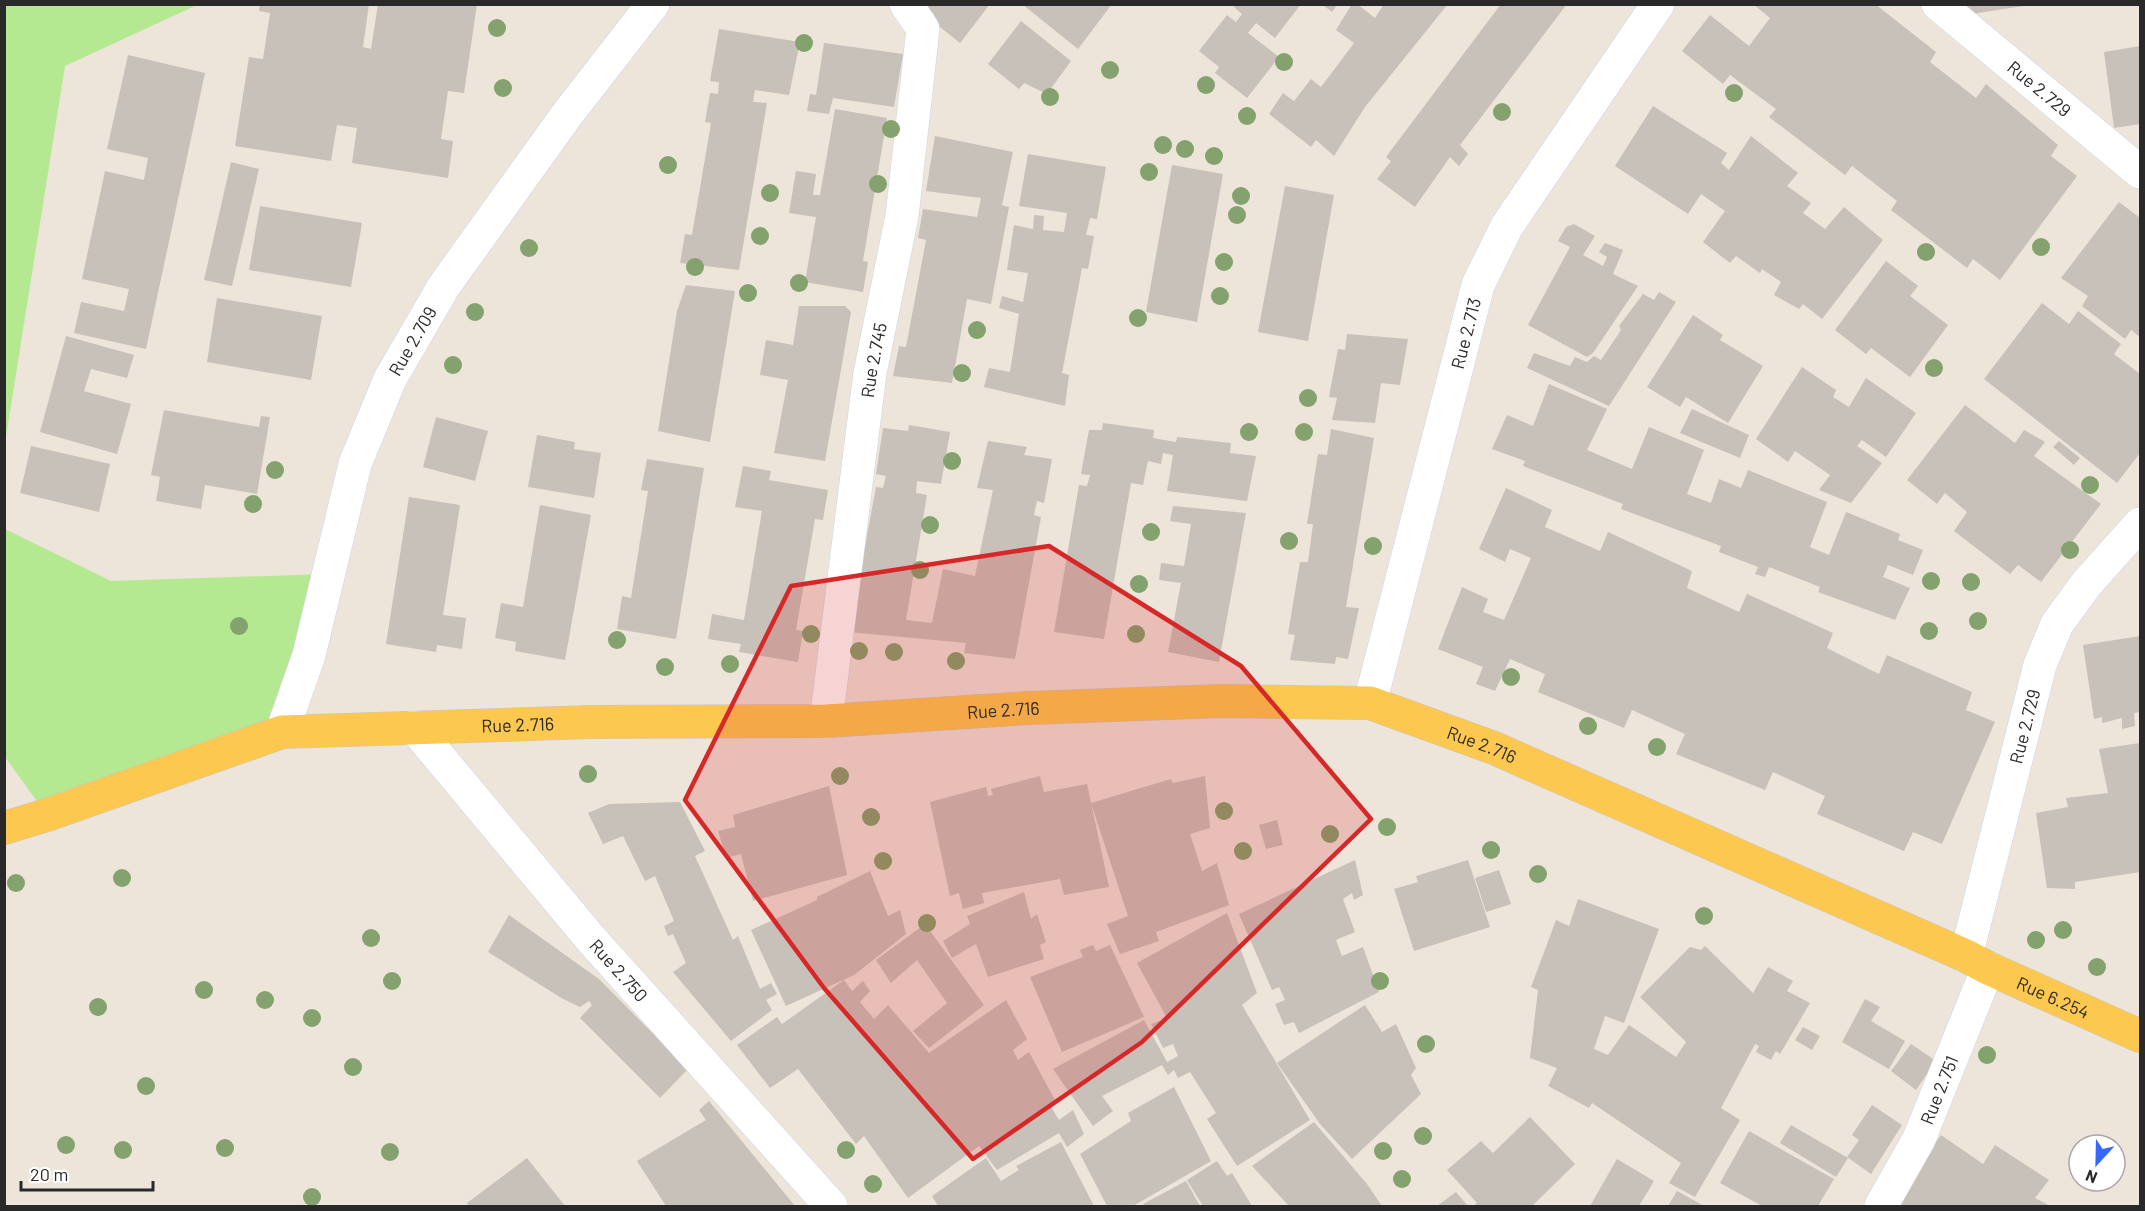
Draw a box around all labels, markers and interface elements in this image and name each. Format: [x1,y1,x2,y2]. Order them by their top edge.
street label: Rue 2.729 [2003,56,2076,121]
street label: Rue 2.713 [1446,295,1485,371]
street label: Rue 2.709 [383,302,441,380]
street label: Rue 2.745 [856,320,891,399]
street label: Rue 2.729 [2004,687,2044,766]
street label: Rue 2.716 [966,697,1040,723]
street label: Rue 2.716 [481,712,554,737]
street label: Rue 2.716 [1444,721,1520,768]
street label: Rue 2.750 [585,934,653,1006]
street label: Rue 6.254 [2013,971,2093,1023]
street label: Rue 2.751 [1915,1052,1963,1127]
north arrow [2067,1133,2127,1193]
scale bar [21,1154,153,1192]
text: 20 m [30,1163,68,1185]
text: N [2083,1167,2100,1188]

